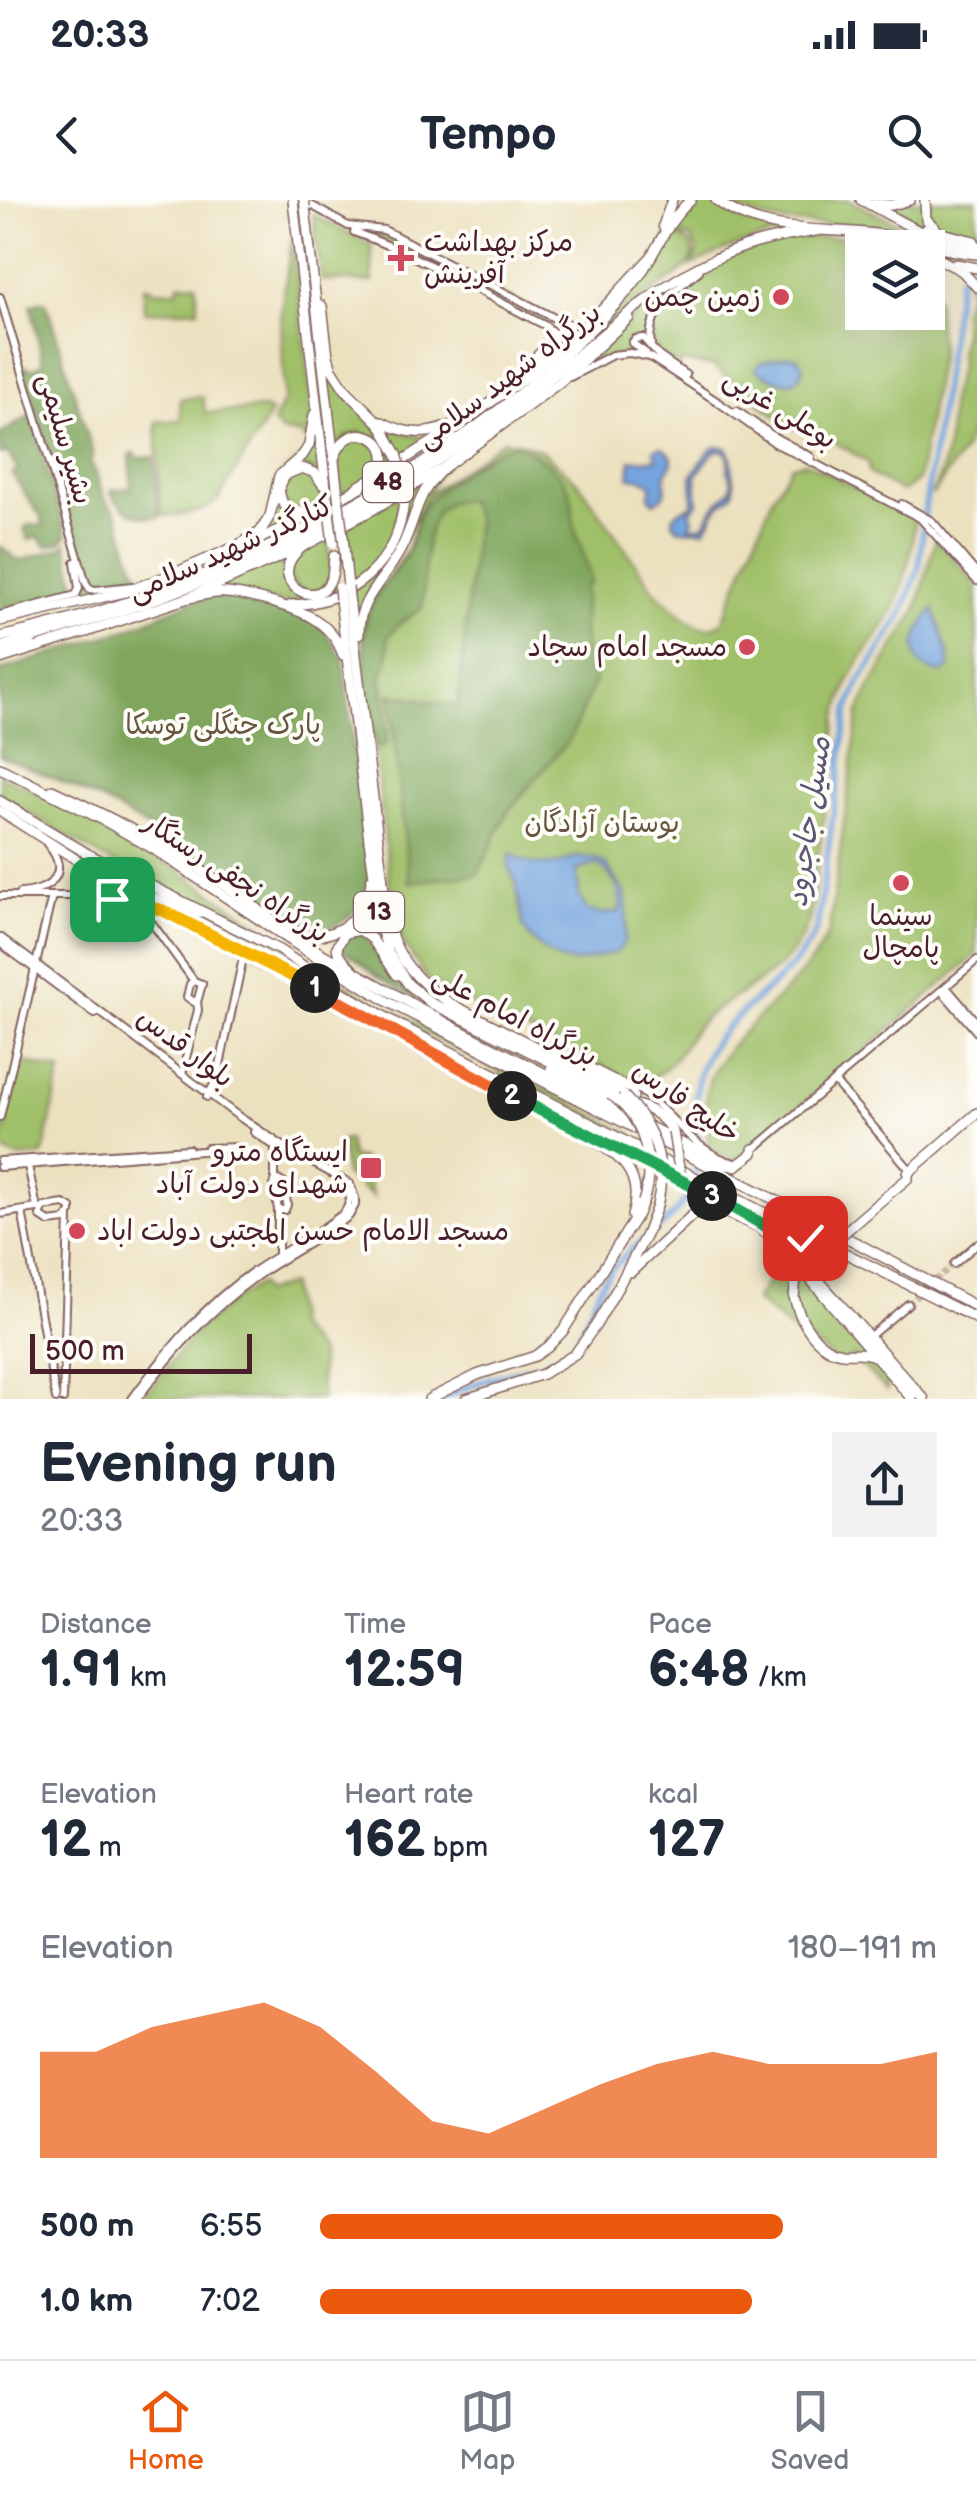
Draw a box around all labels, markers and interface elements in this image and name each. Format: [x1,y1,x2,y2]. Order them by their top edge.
text: 20:33 [50,13,149,58]
icon: back [40,108,95,163]
text: Tempo [420,108,557,163]
icon: search [882,108,937,163]
place label: مرکز بهداشت آفرینش [424,226,573,291]
map controls [845,230,945,330]
button: layers [845,230,945,330]
marker: مرکز بهداشت آفرینش [388,245,414,271]
place label: زمین چمن [644,281,761,314]
marker: زمین چمن [770,286,792,308]
street label: بزرگراه شهید سلامی [410,295,608,456]
street label: بوعلی غربی [718,361,842,457]
street label: بشیر سلیمی [31,370,99,508]
road number: 48 [363,462,413,502]
street label: کنارگذر شهید سلامی [123,488,339,609]
place label: مسجد امام سجاد [527,631,727,668]
marker: مسجد امام سجاد [736,636,758,658]
park label: پارک جنگلی توسکا [125,708,321,743]
water label: مسیل جاجرود [779,734,839,910]
street label: بزرگراه نجفی رستگار [136,804,336,950]
park label: بوستان آزادگان [524,806,680,840]
pin [70,857,155,942]
icon: arrive [85,872,140,927]
marker: سینما پامچال [890,872,912,894]
road number: 13 [354,892,404,932]
place label: سینما پامچال [862,900,940,966]
street label: بزرگراه امام علی [425,959,603,1078]
pin: 1 [290,963,340,1013]
text: 1 [309,971,321,1004]
street label: بلوار قدس [130,1001,240,1095]
street label: خلیج فارس [626,1053,746,1152]
pin: 2 [487,1071,537,1121]
text: 2 [504,1079,520,1112]
place label: ایستگاه مترو شهدای دولت آباد [156,1135,348,1201]
marker: ایستگاه مترو شهدای دولت آباد [358,1155,384,1181]
pin: 3 [687,1171,737,1221]
text: 3 [704,1179,720,1212]
pin [763,1196,848,1281]
icon: check [778,1211,833,1266]
place label: مسجد الامام حسن المجتبى دولت اباد [97,1215,509,1252]
marker: مسجد الامام حسن المجتبى دولت اباد [66,1220,88,1242]
scale bar [30,1329,252,1374]
text: 500 m [45,1335,125,1368]
text: Evening run [40,1431,337,1498]
button: share [832,1432,937,1537]
text: 20:33 [40,1502,124,1541]
text: Distance [40,1608,152,1641]
text: Time [344,1608,406,1641]
text: Pace [648,1608,712,1641]
text: 1.91 [40,1641,122,1701]
text: 12:59 [344,1641,465,1701]
text: 6:48 [648,1641,750,1701]
text: km [122,1661,167,1694]
text: /km [750,1661,807,1694]
text: Elevation [40,1778,157,1811]
text: Heart rate [344,1778,473,1811]
text: kcal [648,1778,698,1811]
text: 12 [40,1811,91,1871]
text: 162 [344,1811,425,1871]
text: 127 [648,1811,725,1871]
text: m [91,1831,122,1864]
text: bpm [425,1831,488,1864]
text: Elevation [40,1929,173,1968]
text: 180–191 m [788,1929,937,1968]
text: 500 m [40,2207,134,2246]
text: 6:55 [200,2207,263,2246]
text: 1.0 km [40,2282,133,2321]
text: 7:02 [200,2282,260,2321]
tab: Home [128,2384,204,2477]
tab: Map [459,2384,515,2477]
tab: Saved [771,2384,849,2477]

